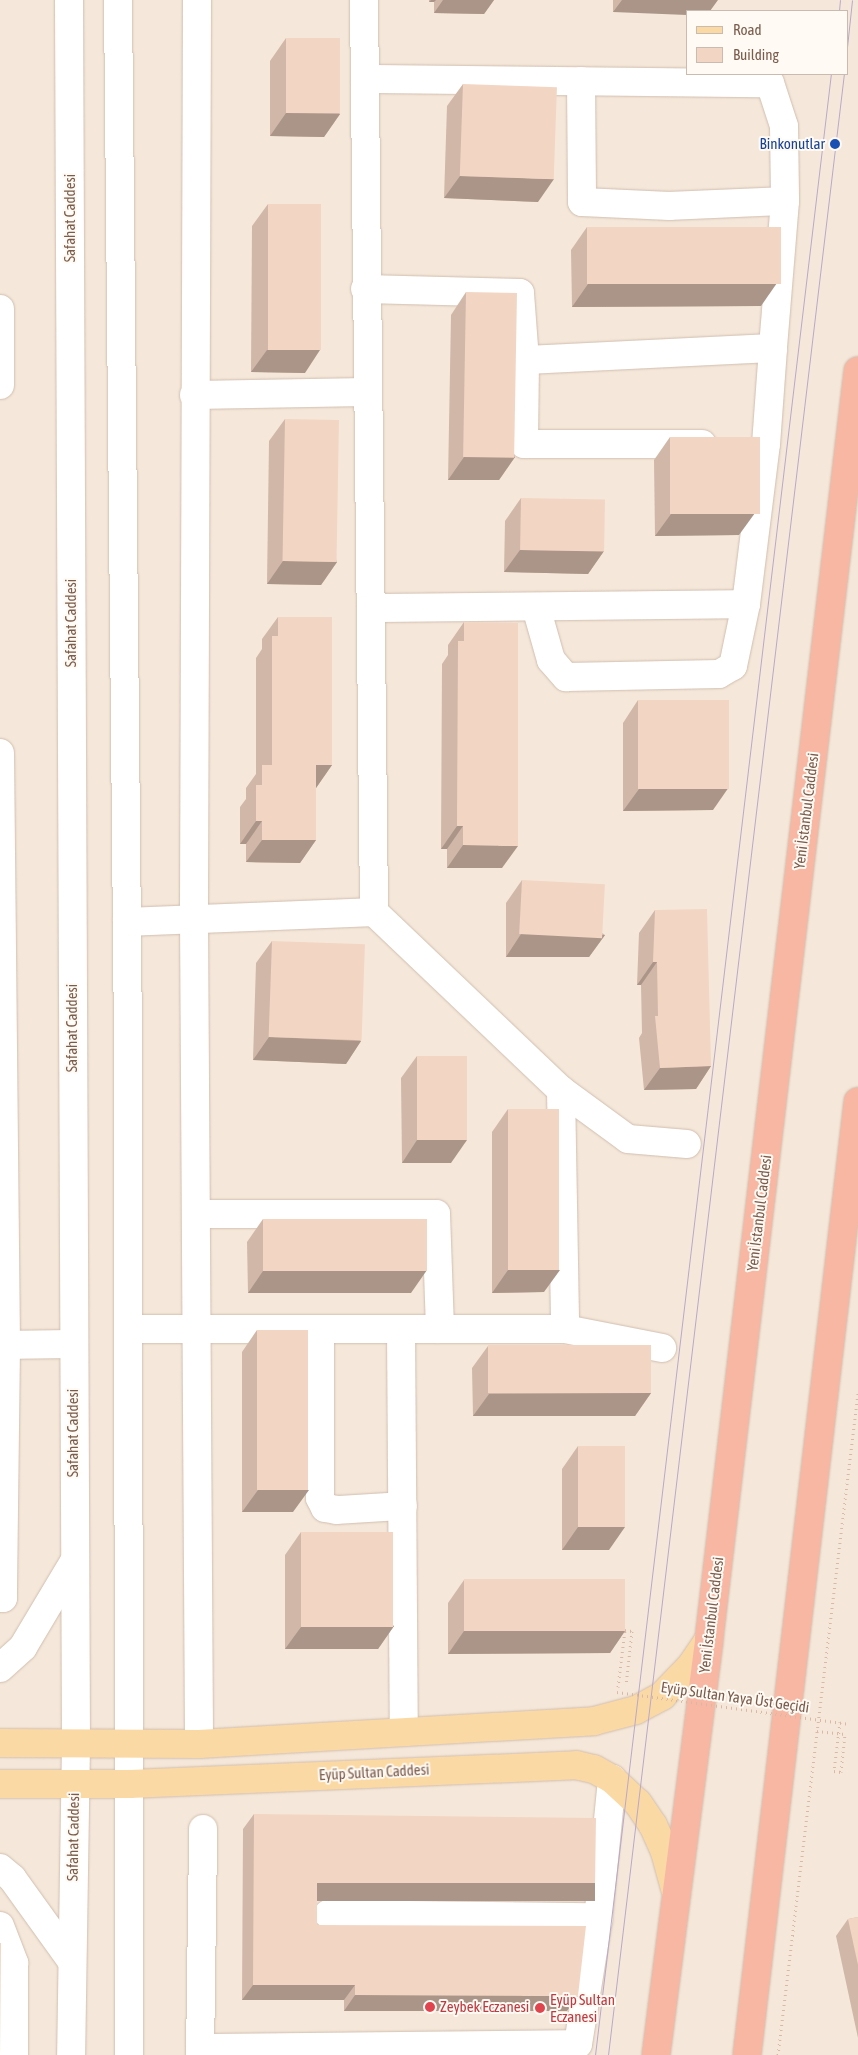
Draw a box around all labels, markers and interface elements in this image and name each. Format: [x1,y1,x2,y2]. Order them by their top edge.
legend [686,10,848,75]
text: Road [733,21,762,38]
text: Building [733,46,779,63]
place label: Binkonutlar [760,135,825,153]
marker: Binkonutlar [829,138,841,150]
street label: Safahat Caddesi [61,174,79,262]
street label: Safahat Caddesi [62,579,80,667]
street label: Yeni İstanbul Caddesi [790,752,822,870]
street label: Safahat Caddesi [63,984,81,1072]
street label: Yeni İstanbul Caddesi [743,1154,775,1272]
street label: Safahat Caddesi [64,1389,82,1477]
street label: Yeni İstanbul Caddesi [695,1556,727,1674]
street label: Eyüp Sultan Yaya Üst Geçidi [660,1678,810,1716]
street label: Eyüp Sultan Caddesi [318,1760,430,1784]
street label: Safahat Caddesi [63,1793,83,1881]
place label: Eyüp Sultan Eczanesi [550,1990,615,2025]
place label: Zeybek Eczanesi [440,1998,529,2016]
marker: Zeybek Eczanesi [424,2001,436,2013]
marker: Eyüp Sultan Eczanesi [534,2002,546,2014]

